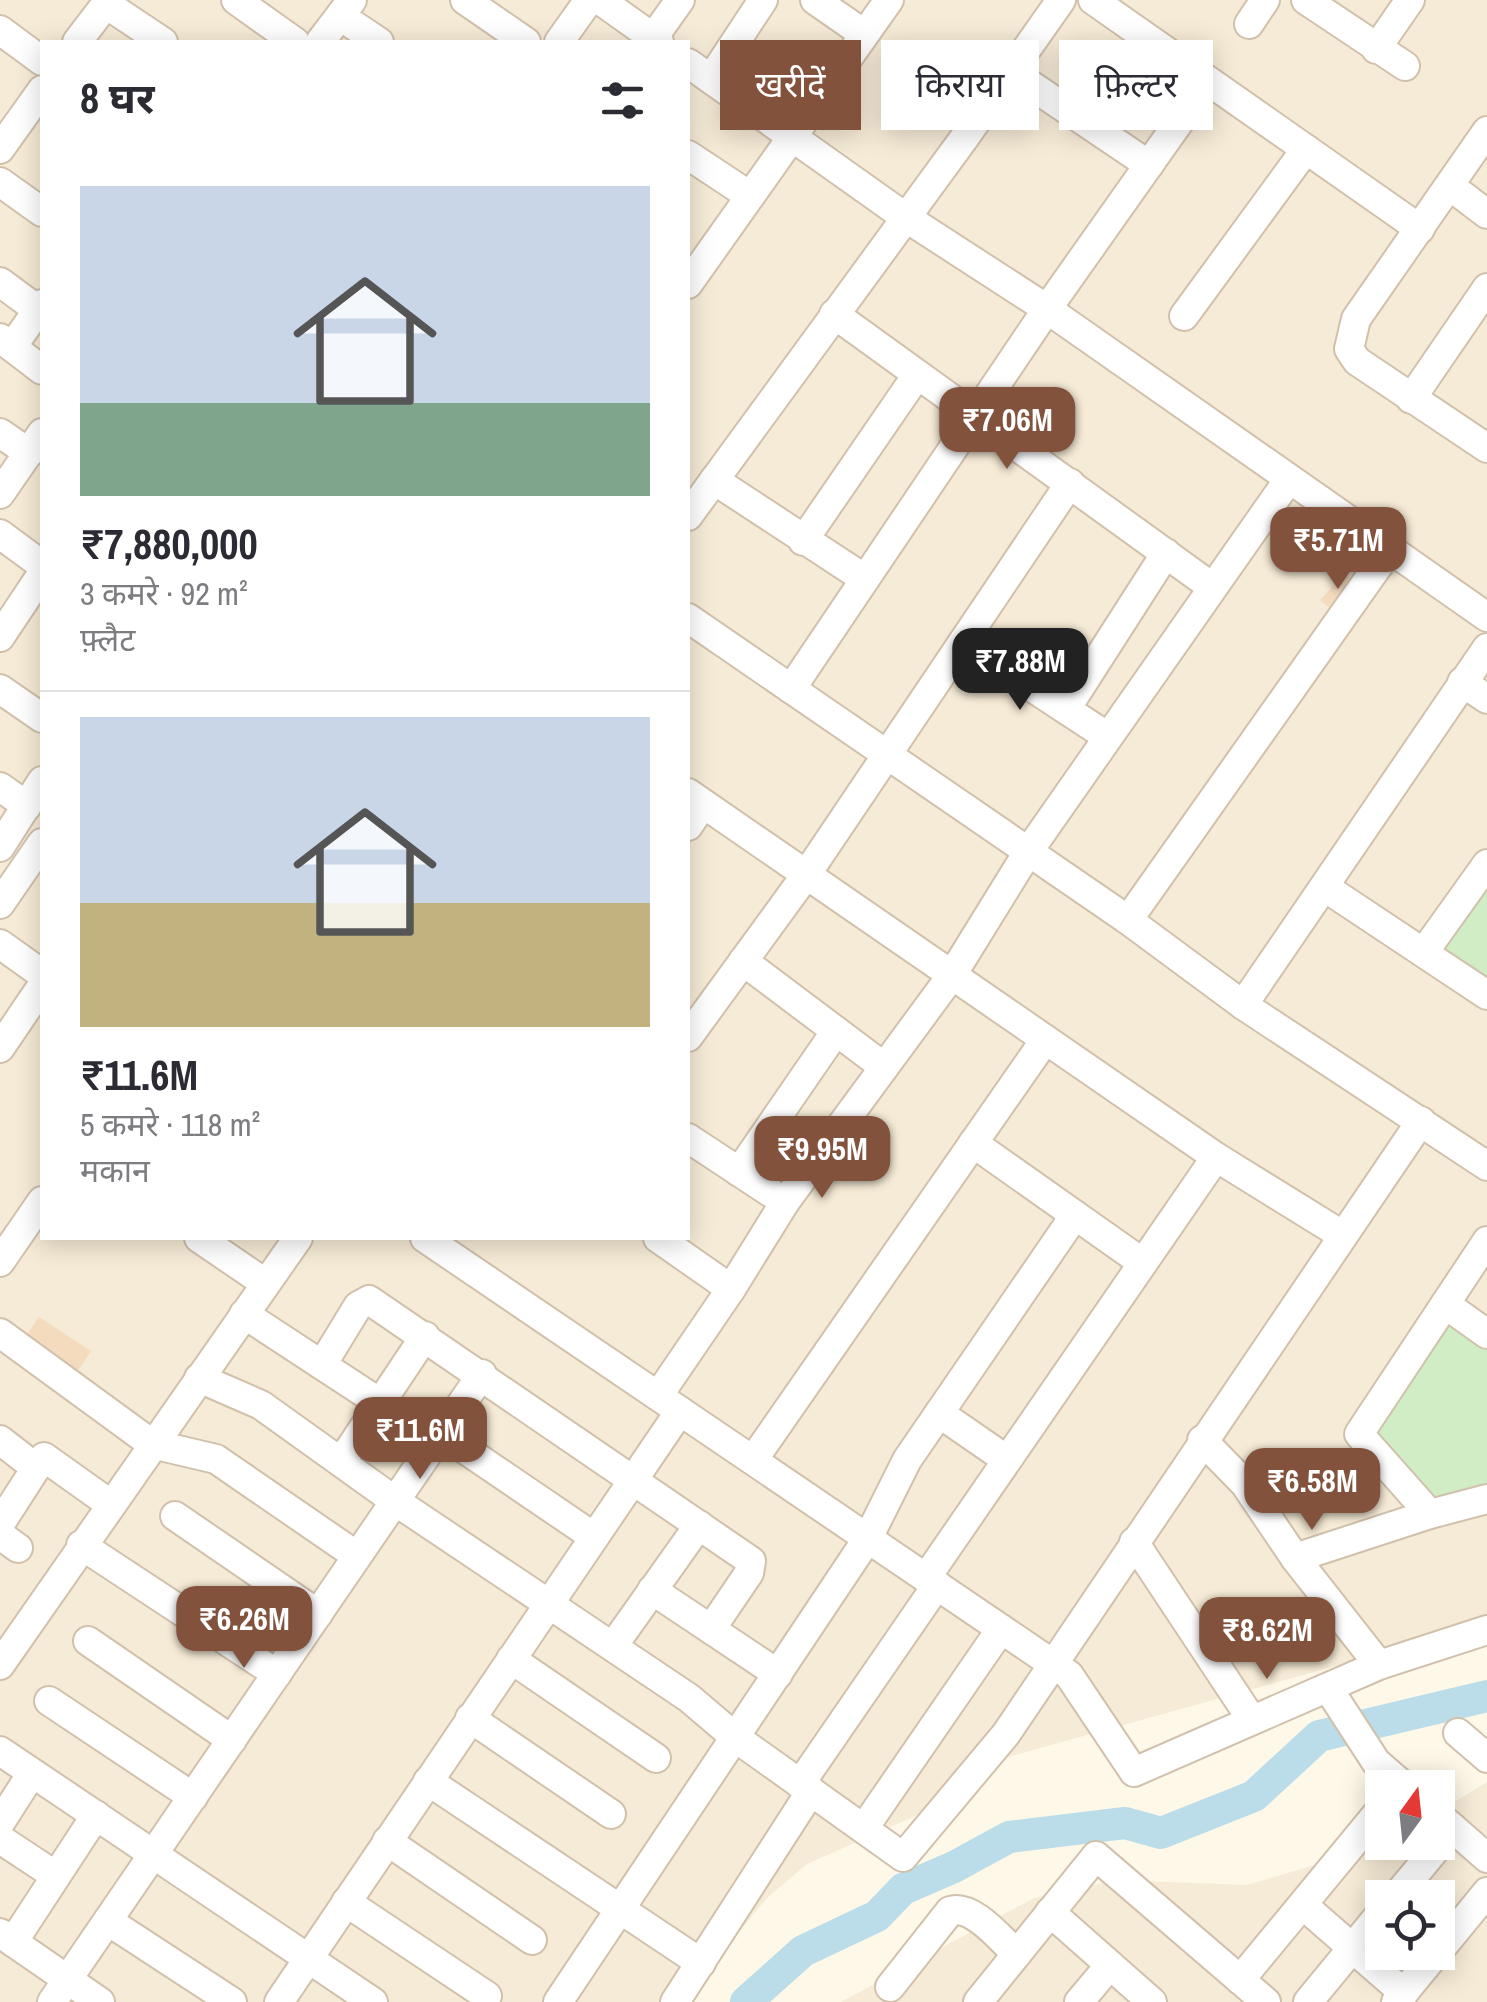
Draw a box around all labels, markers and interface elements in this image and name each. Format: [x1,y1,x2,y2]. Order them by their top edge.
chip: खरीदें [720,40,861,130]
chip: किराया [881,40,1039,130]
chip: फ़िल्टर [1059,40,1213,130]
text: 8 घर [80,70,154,126]
icon: filters [595,73,650,128]
icon: home [275,251,455,431]
pin: ₹7.06M [926,387,1088,472]
text: ₹7.06M [961,398,1053,441]
pin: ₹5.71M [1257,507,1419,592]
text: ₹7,880,000 [80,516,258,572]
text: ₹5.71M [1292,518,1384,561]
text: 3 कमरे · 92 m² [80,572,248,615]
text: फ़्लैट [80,618,135,661]
pin: ₹7.88M [939,628,1101,713]
text: ₹7.88M [974,639,1066,682]
icon: home [275,782,455,962]
text: ₹11.6M [80,1047,198,1103]
text: 5 कमरे · 118 m² [80,1103,260,1146]
pin: ₹9.95M [741,1116,903,1201]
text: ₹9.95M [776,1127,868,1170]
text: मकान [80,1149,150,1192]
pin: ₹11.6M [339,1397,501,1482]
text: ₹11.6M [375,1408,465,1451]
pin: ₹6.58M [1231,1448,1393,1533]
text: ₹6.58M [1266,1459,1358,1502]
pin: ₹6.26M [163,1586,325,1671]
text: ₹6.26M [198,1597,290,1640]
pin: ₹8.62M [1186,1597,1348,1682]
text: ₹8.62M [1221,1608,1313,1651]
north arrow [1365,1770,1455,1860]
map controls [1365,1770,1455,1970]
button: locate [1365,1880,1455,1970]

